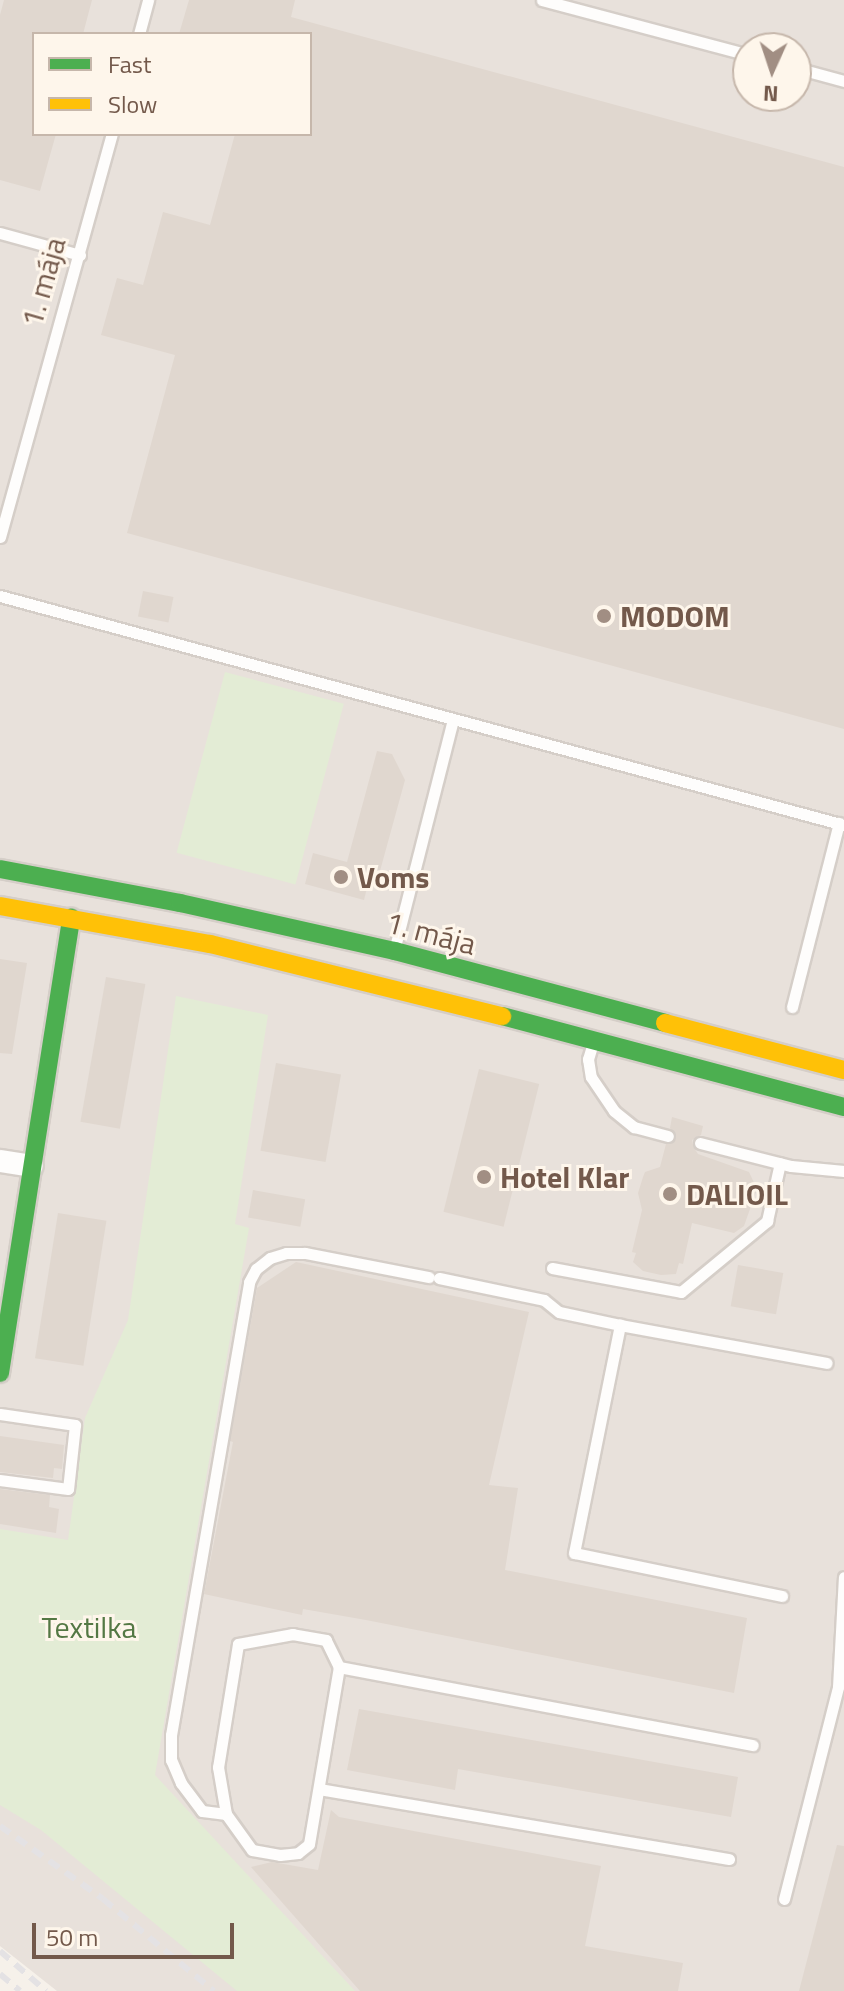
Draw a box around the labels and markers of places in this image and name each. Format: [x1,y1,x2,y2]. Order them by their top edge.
place label: MODOM [620,598,730,634]
marker: MODOM [595,607,613,625]
place label: Voms [357,859,430,895]
marker: Voms [332,868,350,886]
place label: Hotel Klar [500,1159,629,1195]
marker: Hotel Klar [475,1168,493,1186]
place label: DALIOIL [686,1176,788,1212]
marker: DALIOIL [661,1185,679,1203]

